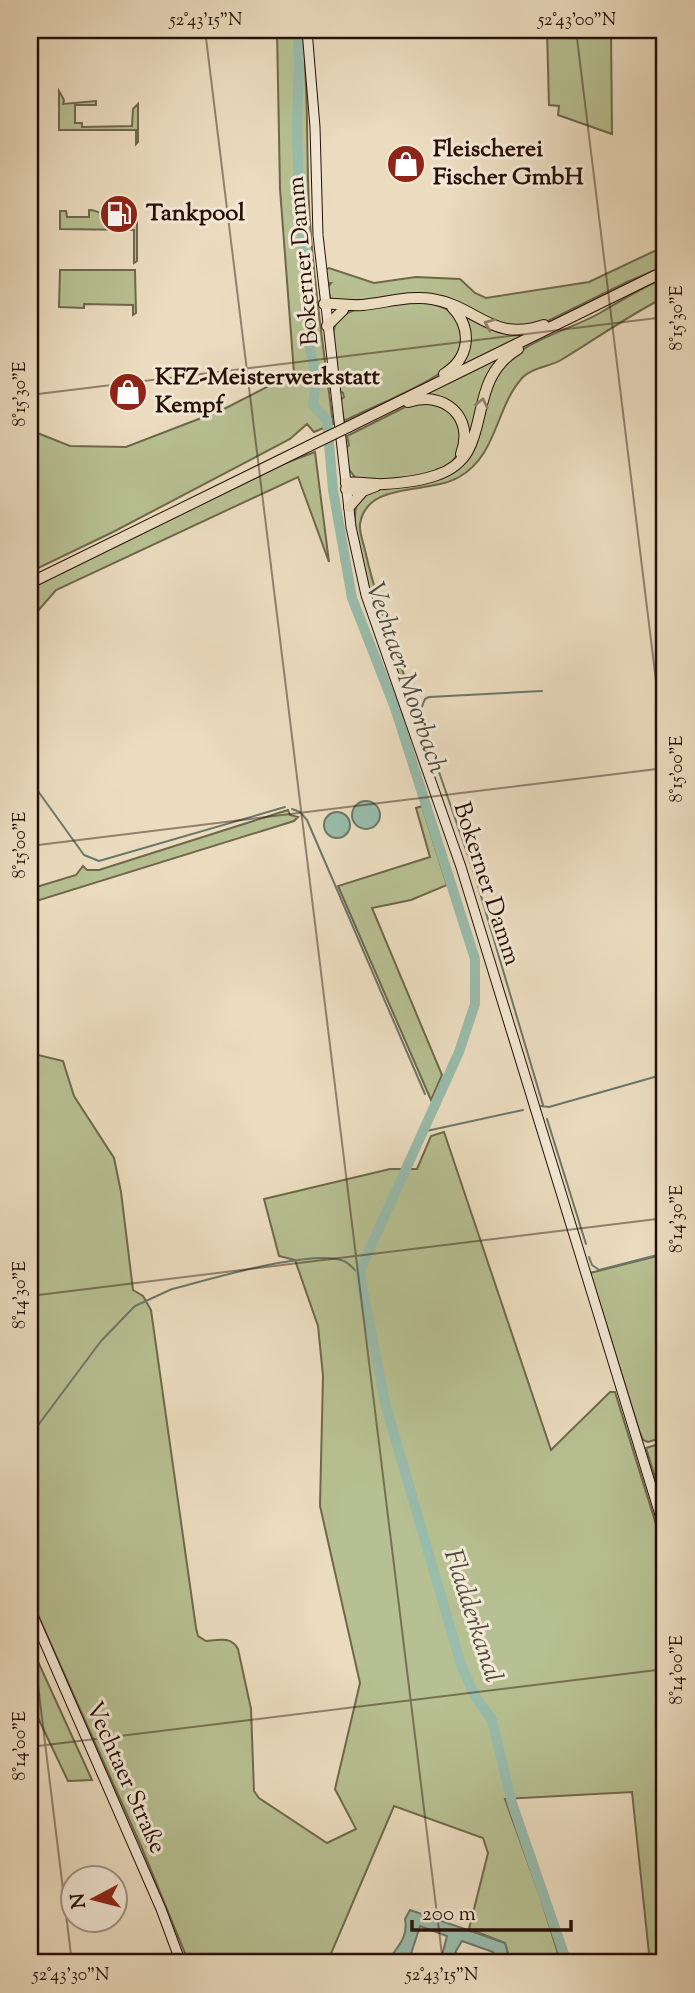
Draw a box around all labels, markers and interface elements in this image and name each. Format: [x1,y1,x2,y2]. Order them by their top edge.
text: 52°43'15"N [169,8,242,34]
text: 52°43'00"N [537,8,616,34]
place label: Fleischerei Fischer GmbH [433,133,583,195]
shop icon: Fleischerei Fischer GmbH [385,143,427,185]
street label: Bokerner Damm [280,175,328,347]
fuel station icon: Tankpool [98,193,140,235]
place label: Tankpool [146,197,245,231]
text: 8°15'30"E [665,285,691,351]
one-way arrow [484,318,496,332]
text: 8°15'30"E [8,361,34,427]
place label: KFZ-Meisterwerkstatt Kempf [155,361,381,423]
shop icon: KFZ-Meisterwerkstatt Kempf [107,371,149,413]
one-way arrow [474,397,488,409]
water label: Vechtaer Moorbach [355,577,455,779]
text: 8°15'00"E [665,735,691,802]
street label: Bokerner Damm [444,798,528,970]
text: 8°15'00"E [8,811,34,878]
text: 8°14'30"E [665,1185,691,1253]
text: 8°14'30"E [8,1261,34,1329]
water label: Fladderkanal [433,1545,511,1688]
text: 8°14'00"E [665,1635,691,1705]
street label: Vechtaer Straße [76,1696,174,1860]
text: 8°14'00"E [8,1711,34,1781]
north arrow [60,1864,130,1934]
scale bar [412,1888,571,1932]
text: N [65,1892,94,1910]
text: 200 m [422,1900,476,1930]
text: 52°43'30"N [32,1963,109,1989]
text: 52°43'15"N [405,1963,478,1989]

